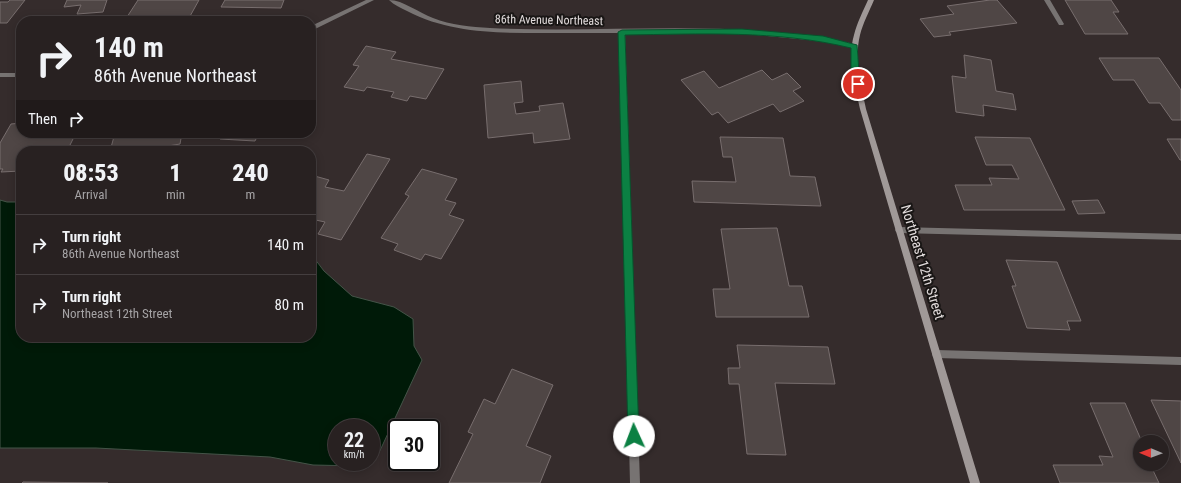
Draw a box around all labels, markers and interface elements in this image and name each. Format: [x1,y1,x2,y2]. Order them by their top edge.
street label: 86th Avenue Northeast [495,12,604,28]
text: 140 m [94,31,164,64]
icon: right [28,32,80,84]
text: 86th Avenue Northeast [94,65,257,86]
pin [841,67,875,101]
icon: arrive [847,73,869,95]
icon: right [65,108,87,130]
text: Then [28,110,57,128]
text: 08:53 [63,159,119,187]
text: 1 [169,159,182,187]
text: 240 [232,159,269,187]
text: Arrival [74,187,108,202]
text: min [166,187,185,202]
text: m [246,187,255,202]
street label: Northeast 12th Street [898,203,948,321]
text: Turn right [62,228,121,246]
icon: right [28,234,50,256]
text: 140 m [267,236,304,254]
text: 86th Avenue Northeast [62,246,179,261]
text: Turn right [62,288,121,306]
icon: right [28,294,50,316]
text: 80 m [274,296,304,314]
text: Northeast 12th Street [62,306,172,321]
position arrow [613,415,655,457]
speed limit sign: 30 [388,419,440,471]
text: 22 [344,428,364,452]
north arrow [1133,435,1169,471]
map controls [1133,435,1169,471]
text: km/h [344,449,364,460]

